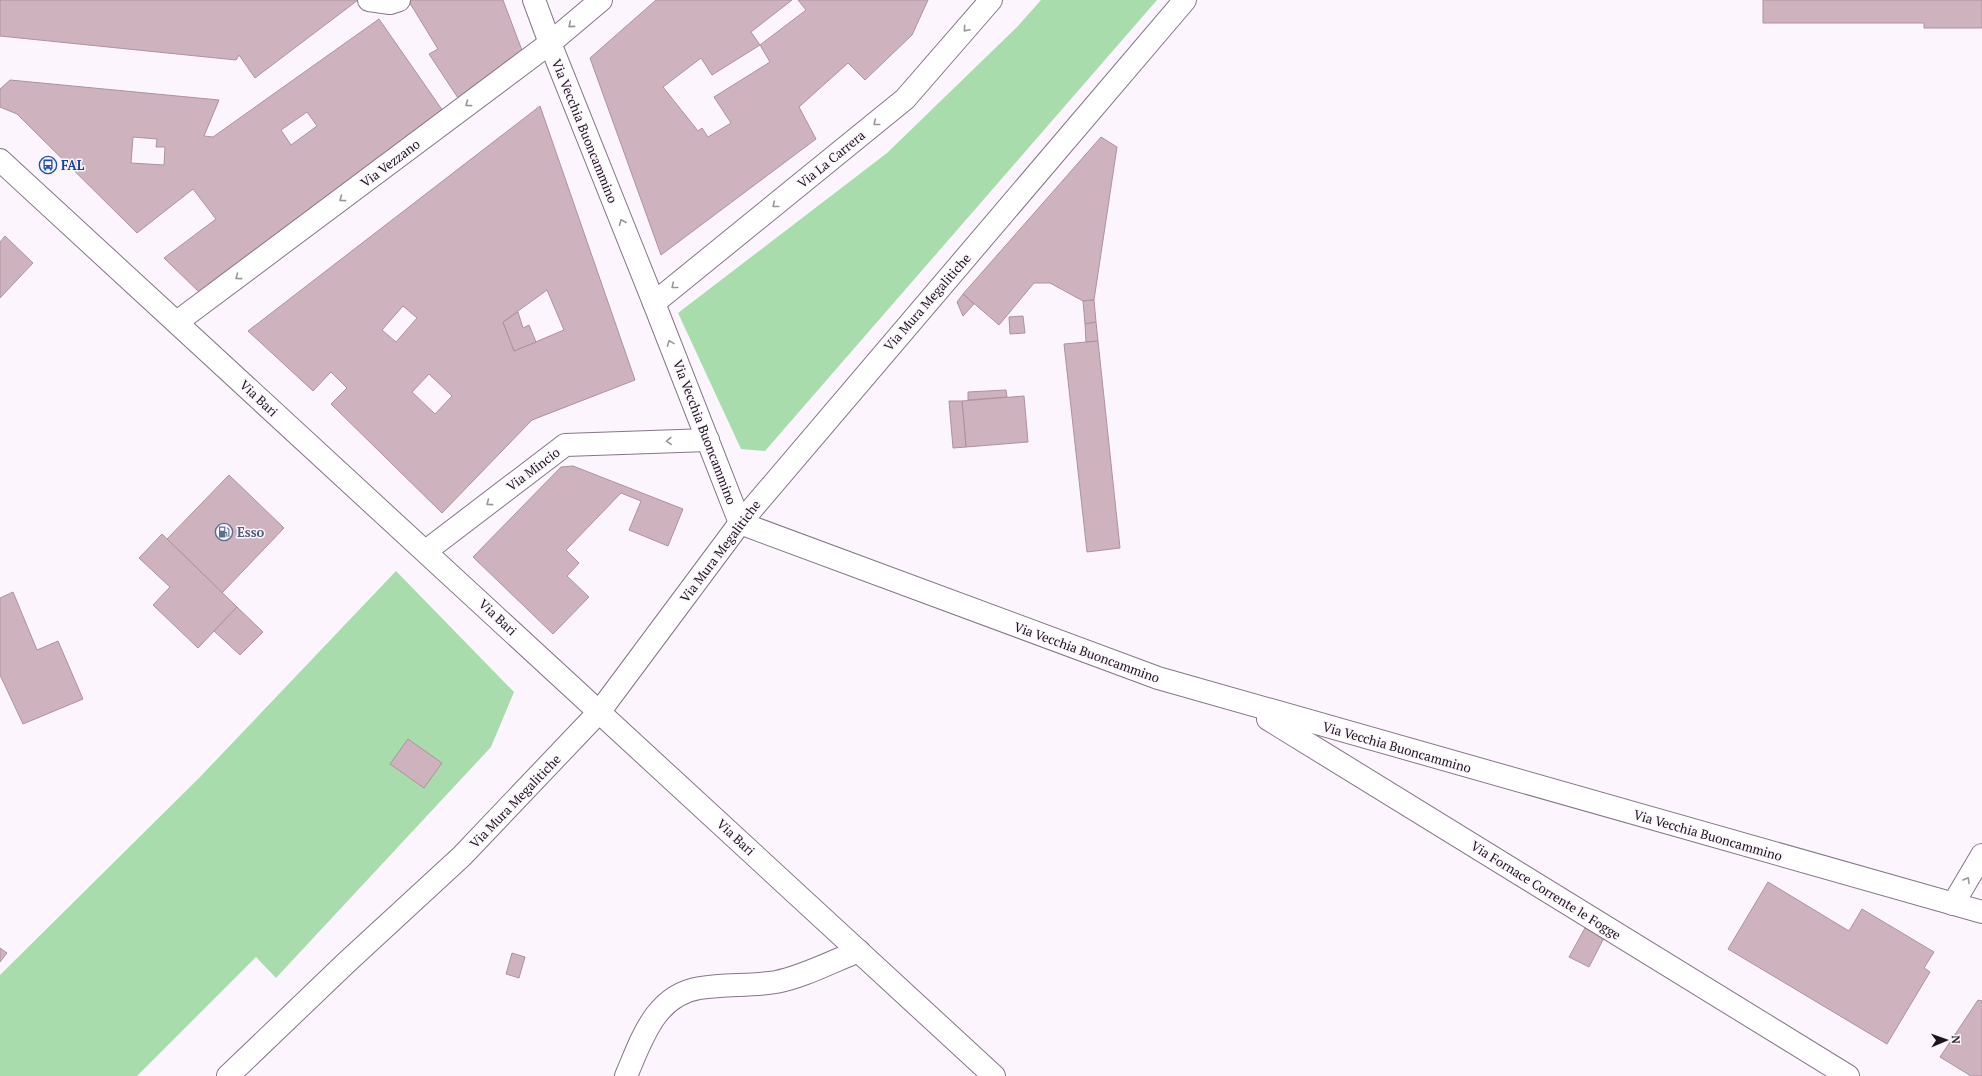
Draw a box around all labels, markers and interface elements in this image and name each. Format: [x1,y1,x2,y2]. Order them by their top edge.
one-way arrow [569,21,576,28]
one-way arrow [963,25,970,32]
street label: Via Vecchia Buoncammino [548,56,622,206]
one-way arrow [466,100,473,107]
one-way arrow [873,118,880,125]
street label: Via La Carrera [793,126,869,192]
street label: Via Vezzano [357,135,423,191]
bus stop icon: FAL [38,155,58,175]
place label: FAL [61,156,85,174]
one-way arrow [339,194,346,201]
one-way arrow [772,200,779,207]
one-way arrow [618,219,626,226]
street label: Via Mura Megalitiche [880,249,974,355]
one-way arrow [235,272,242,279]
one-way arrow [671,282,678,289]
one-way arrow [666,339,674,346]
street label: Via Vecchia Buoncammino [669,357,741,507]
street label: Via Bari [236,376,282,420]
one-way arrow [666,437,672,446]
street label: Via Mincio [503,443,563,495]
street label: Via Mura Megalitiche [676,496,764,606]
one-way arrow [486,499,493,506]
fuel station icon: Esso [214,522,234,542]
place label: Esso [237,523,265,541]
street label: Via Bari [475,595,521,639]
street label: Via Vecchia Buoncammino [1012,617,1162,687]
street label: Via Vecchia Buoncammino [1321,717,1473,777]
street label: Via Mura Megalitiche [465,750,565,852]
street label: Via Vecchia Buoncammino [1632,805,1784,865]
street label: Via Bari [713,815,759,859]
street label: Via Fornace Corrente le Fogge [1468,836,1624,944]
one-way arrow [1963,877,1970,884]
north arrow [1926,1020,1966,1060]
text: N [1949,1035,1963,1045]

